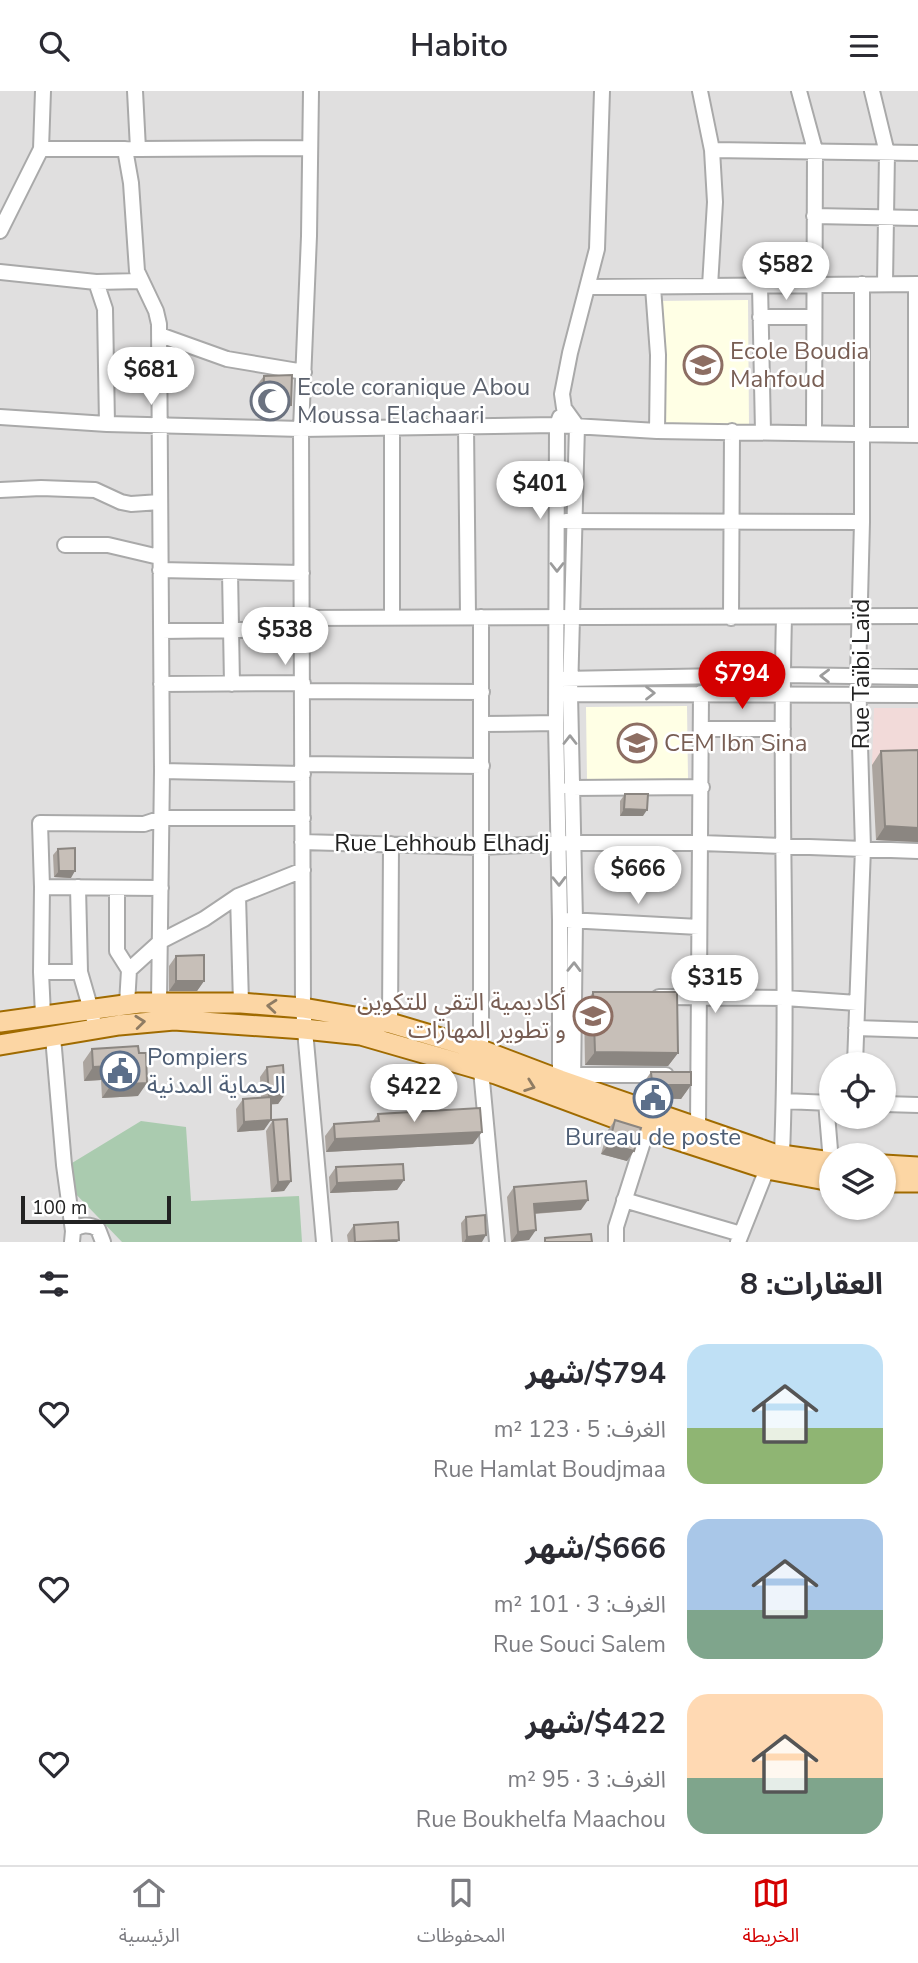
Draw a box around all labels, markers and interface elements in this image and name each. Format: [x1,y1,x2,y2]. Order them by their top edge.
text: Habito [410,24,508,67]
icon: search [35,27,73,65]
icon: menu [845,27,883,65]
pin: $582 [745,243,827,302]
text: $582 [758,249,814,280]
place label: Ecole Boudia Mahfoud [730,335,869,395]
school or university icon: Ecole Boudia Mahfoud [682,344,724,386]
pin: $681 [110,347,192,407]
text: $681 [123,354,179,385]
place label: Ecole coranique Abou Moussa Elachaari [297,371,530,431]
mosque icon: Ecole coranique Abou Moussa Elachaari [249,380,291,422]
pin: $401 [499,461,581,521]
text: $401 [512,468,568,499]
one-way arrow [550,561,565,572]
street label: Rue Taïbi Laïd [845,599,877,749]
pin: $538 [244,607,326,667]
text: $538 [257,614,313,645]
pin: $794 [701,651,783,711]
text: $794 [714,658,770,689]
one-way arrow [820,668,831,683]
one-way arrow [645,685,655,701]
school or university icon: CEM Ibn Sina [616,722,658,764]
place label: CEM Ibn Sina [664,727,807,759]
one-way arrow [562,734,578,745]
street label: Rue Lehhoub Elhadj [334,827,550,859]
pin: $666 [597,847,679,906]
text: $666 [610,853,666,884]
one-way arrow [551,876,566,887]
pin: $315 [674,955,756,1015]
one-way arrow [566,962,582,972]
text: $315 [687,962,743,993]
place label: أكاديمية التقي للتكوين و تطوير المهارات [357,986,566,1046]
school or university icon: أكاديمية التقي للتكوين و تطوير المهارات [572,995,614,1037]
one-way arrow [266,999,277,1014]
one-way arrow [135,1015,146,1030]
place label: Pompiers الحماية المدنية [147,1041,286,1101]
public building icon: Pompiers الحماية المدنية [99,1050,141,1092]
map controls [819,1052,896,1220]
button: locate [819,1052,896,1129]
pin: $422 [373,1065,455,1124]
text: $422 [386,1071,442,1102]
public building icon: Bureau de poste [632,1077,674,1119]
one-way arrow [524,1078,536,1092]
place label: Bureau de poste [565,1121,741,1153]
button: layers [819,1143,896,1220]
scale bar [21,1193,172,1225]
text: 100 m [32,1195,87,1221]
text: العقارات: 8 [740,1264,883,1305]
icon: filters [35,1265,73,1303]
text: $794/شهر [525,1353,666,1394]
icon: home [743,1372,827,1456]
icon: heart [35,1395,73,1433]
text: الغرف: 5 · 123 m² [494,1414,666,1445]
text: Rue Hamlat Boudjmaa [433,1454,666,1485]
text: $666/شهر [525,1528,666,1569]
icon: home [743,1547,827,1631]
icon: heart [35,1570,73,1608]
text: الغرف: 3 · 101 m² [494,1589,666,1620]
text: Rue Souci Salem [493,1629,666,1660]
text: $422/شهر [525,1703,666,1744]
icon: home [743,1722,827,1806]
icon: heart [35,1745,73,1783]
text: الغرف: 3 · 95 m² [508,1764,666,1795]
text: Rue Boukhelfa Maachou [416,1804,666,1835]
tab: الرئيسية [119,1874,180,1956]
tab: المحفوظات [417,1874,505,1956]
tab: الخريطة [742,1874,799,1956]

